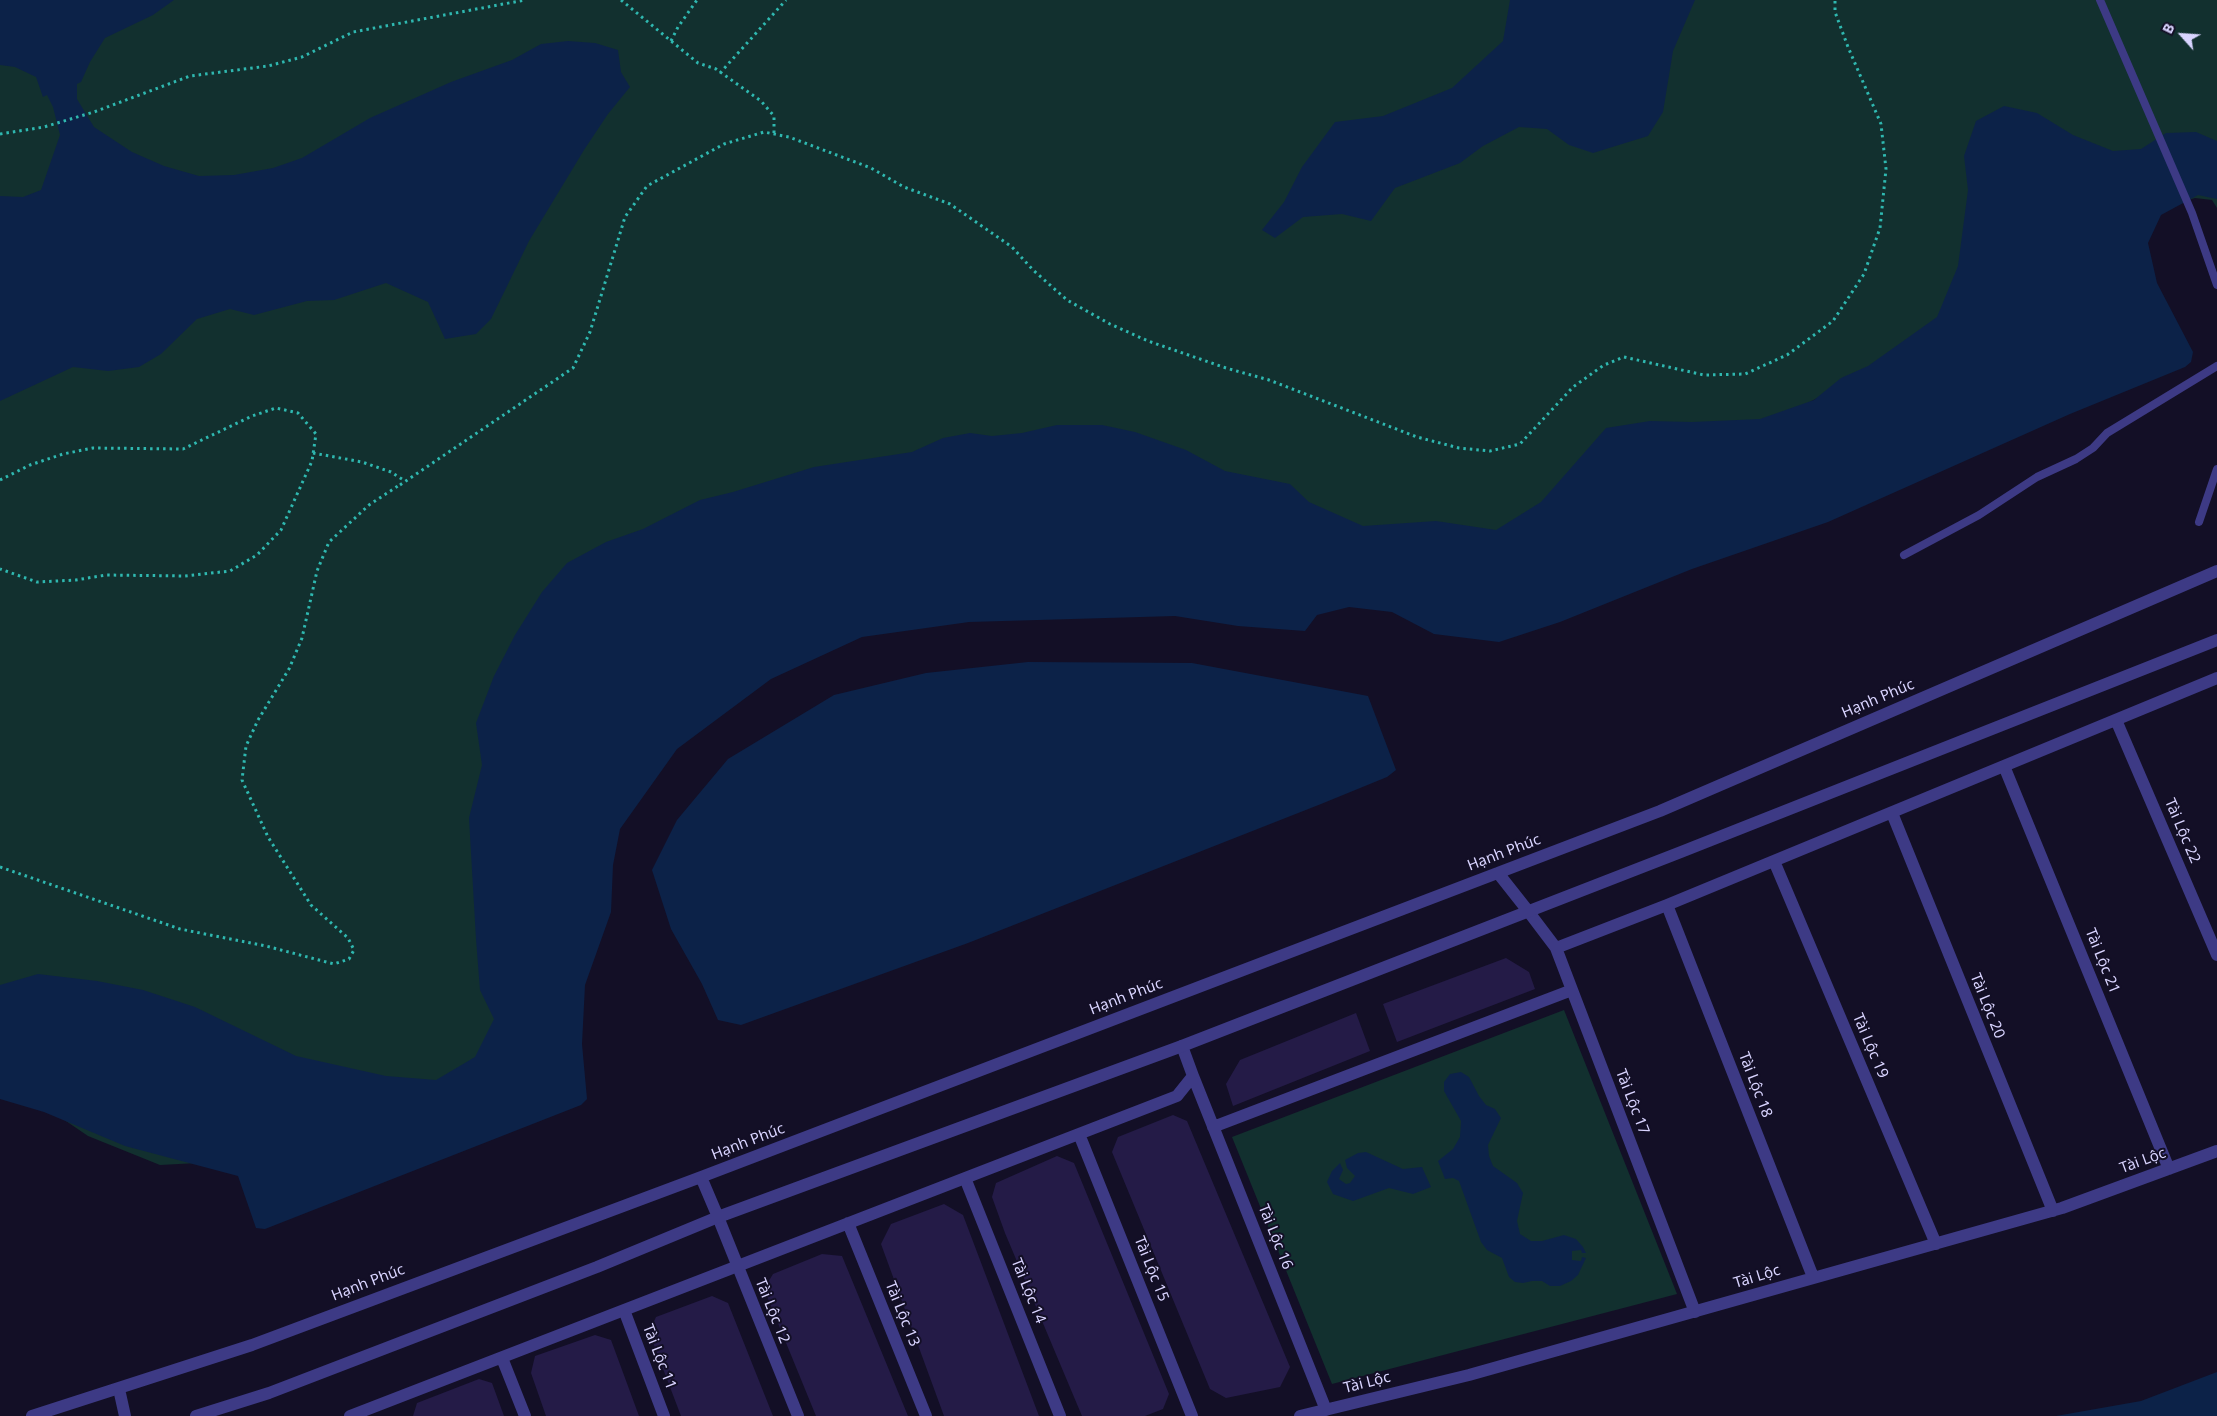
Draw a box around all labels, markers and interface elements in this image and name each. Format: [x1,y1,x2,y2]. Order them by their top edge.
north arrow [2157,10,2207,60]
text: B [2157,20,2179,37]
street label: Hạnh Phúc [1839,676,1917,722]
street label: Tài Lộc 22 [2160,796,2204,866]
street label: Hạnh Phúc [1465,831,1543,875]
street label: Tài Lộc 21 [2081,926,2123,996]
street label: Tài Lộc 20 [1966,971,2008,1041]
street label: Hạnh Phúc [1087,975,1165,1019]
street label: Tài Lộc 19 [1848,1011,1892,1081]
street label: Tài Lộc 18 [1734,1050,1776,1120]
street label: Tài Lộc 17 [1611,1067,1653,1137]
street label: Hạnh Phúc [709,1120,787,1164]
street label: Tài Lộc [2118,1144,2168,1178]
street label: Tài Lộc 16 [1254,1202,1296,1272]
street label: Tài Lộc 15 [1130,1234,1172,1304]
street label: Tài Lộc 14 [1007,1256,1049,1326]
street label: Hạnh Phúc [329,1261,407,1305]
street label: Tài Lộc [1732,1261,1782,1293]
street label: Tài Lộc 12 [751,1276,793,1346]
street label: Tài Lộc 13 [881,1279,923,1349]
street label: Tài Lộc 11 [638,1322,680,1392]
street label: Tài Lộc [1342,1369,1392,1397]

